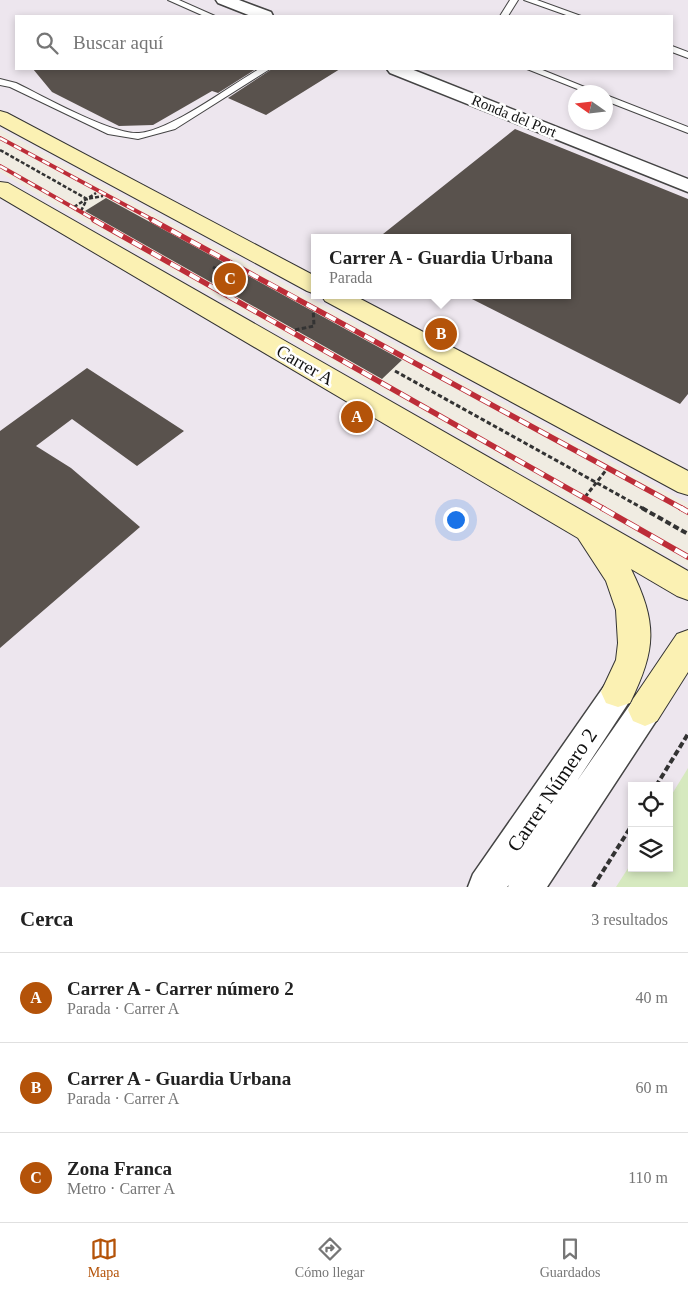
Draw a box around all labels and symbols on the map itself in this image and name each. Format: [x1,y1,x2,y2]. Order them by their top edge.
north arrow [568,85,613,130]
street label: Ronda del Port [469,92,559,141]
pin: C [214,260,246,298]
pin: B [425,315,457,353]
street label: Carrer A [273,341,337,389]
pin: A [341,398,373,436]
your location [443,507,469,533]
street label: Carrer Número 2 [502,724,602,856]

